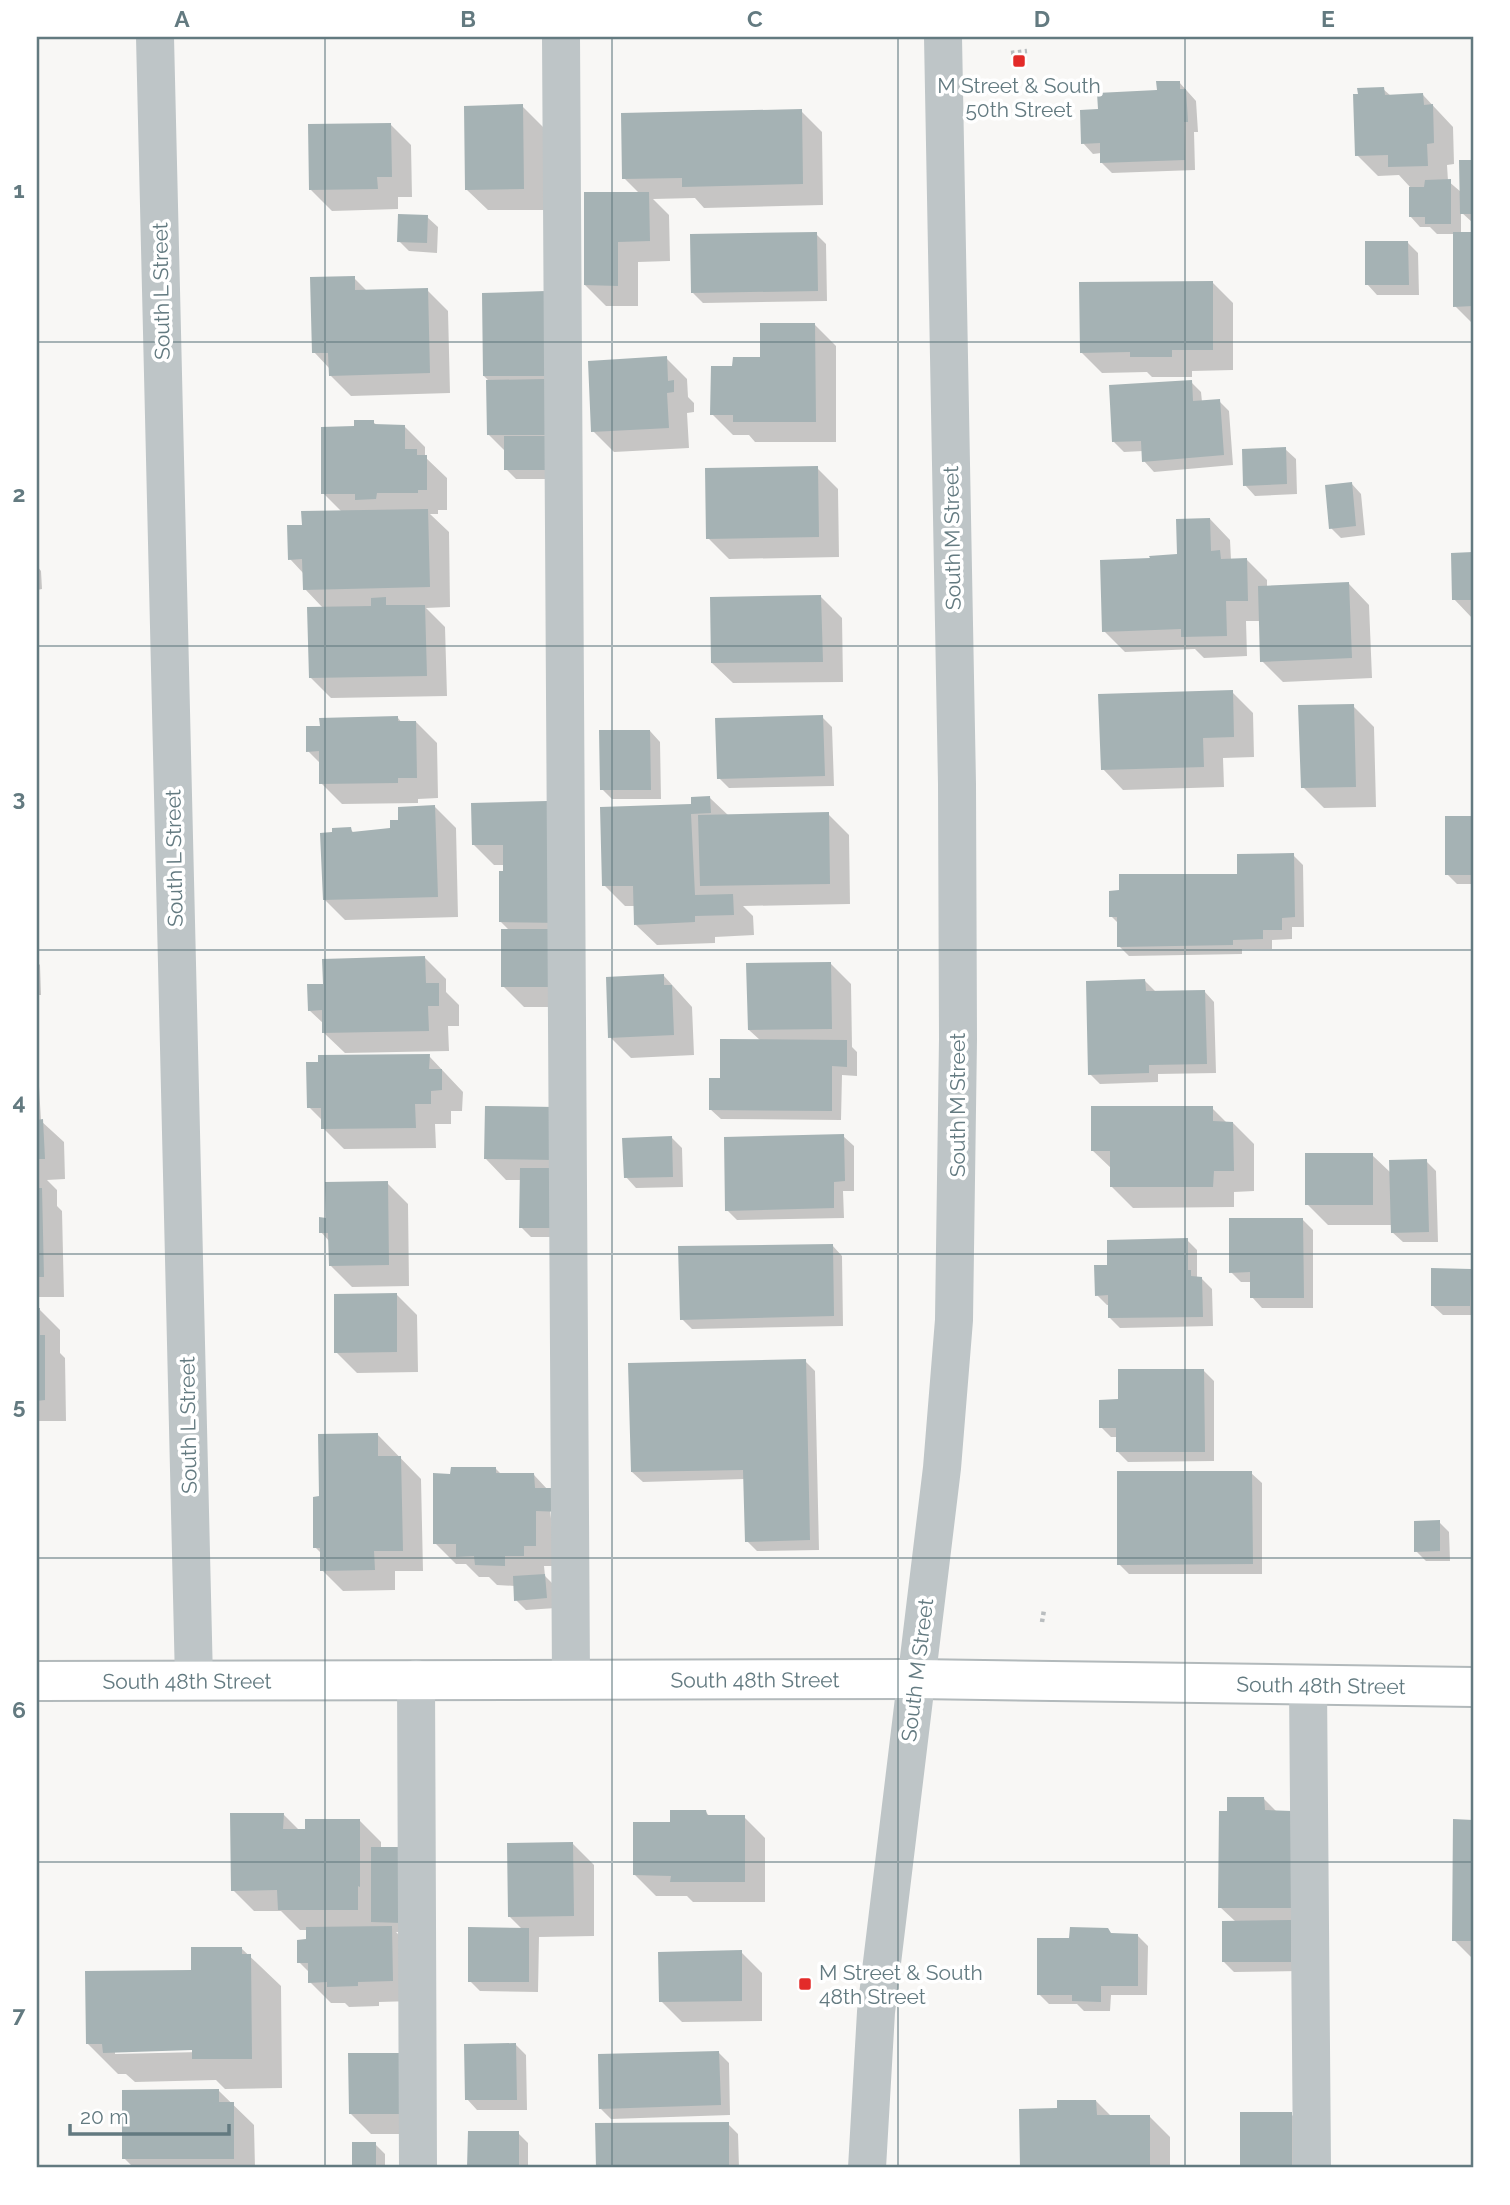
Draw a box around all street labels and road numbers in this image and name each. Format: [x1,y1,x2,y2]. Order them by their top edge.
street label: South L Street [147,222,175,360]
street label: South M Street [938,466,966,610]
street label: South L Street [160,789,188,927]
street label: South M Street [945,1033,970,1177]
street label: South L Street [174,1356,202,1494]
street label: South M Street [896,1597,938,1743]
street label: South 48th Street [670,1667,840,1692]
street label: South 48th Street [102,1668,272,1693]
street label: South 48th Street [1236,1671,1406,1699]

